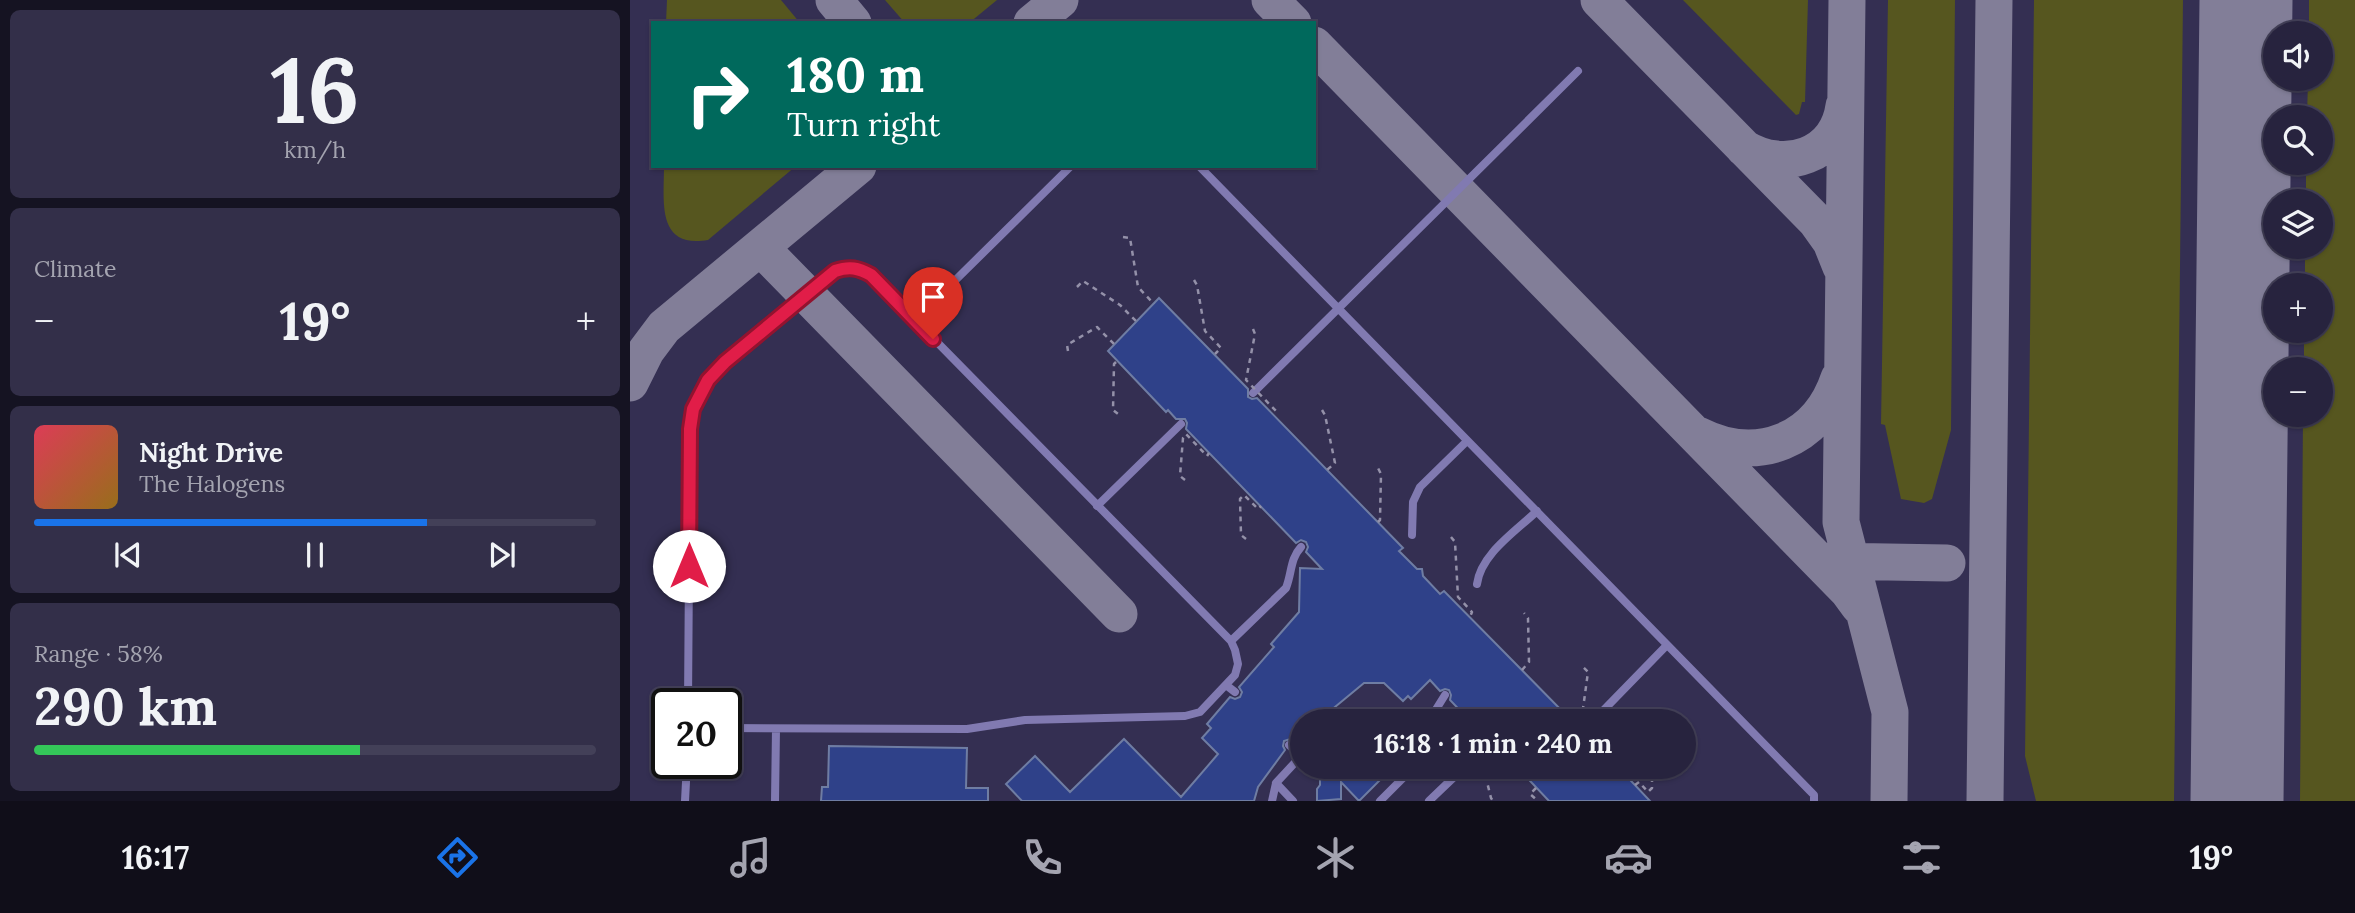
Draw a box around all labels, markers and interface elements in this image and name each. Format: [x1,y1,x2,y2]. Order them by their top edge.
map controls [2263,21,2333,427]
button: sound [2263,21,2333,91]
text: 16 [270,31,360,148]
text: 180 m [787,43,924,105]
icon: right [672,49,763,140]
text: Turn right [787,104,940,145]
button: search [2263,105,2333,175]
text: km/h [284,135,346,164]
button: layers [2263,189,2333,259]
text: Climate [34,254,116,283]
pin [903,267,963,339]
button: + [2263,273,2333,343]
icon: arrive [914,278,952,316]
text: 19° [280,288,350,354]
text: − [34,297,54,345]
text: + [576,297,596,345]
button: − [2263,357,2333,427]
text: Night Drive [139,436,283,469]
text: The Halogens [139,469,285,498]
position arrow [652,529,726,603]
icon: previous [109,536,147,574]
icon: pause [296,536,334,574]
icon: next [483,536,521,574]
text: Range · 58% [34,639,163,668]
text: 290 km [34,673,217,739]
speed limit sign: 20 [651,688,742,779]
text: 16:18 · 1 min · 240 m [1374,727,1612,760]
icon: directions [433,833,482,882]
icon: music [726,833,775,882]
icon: phone [1018,833,1067,882]
icon: climate [1311,833,1360,882]
icon: car [1604,833,1653,882]
icon: filters [1897,833,1946,882]
text: 16:17 [122,837,189,878]
text: 19° [2189,837,2233,878]

